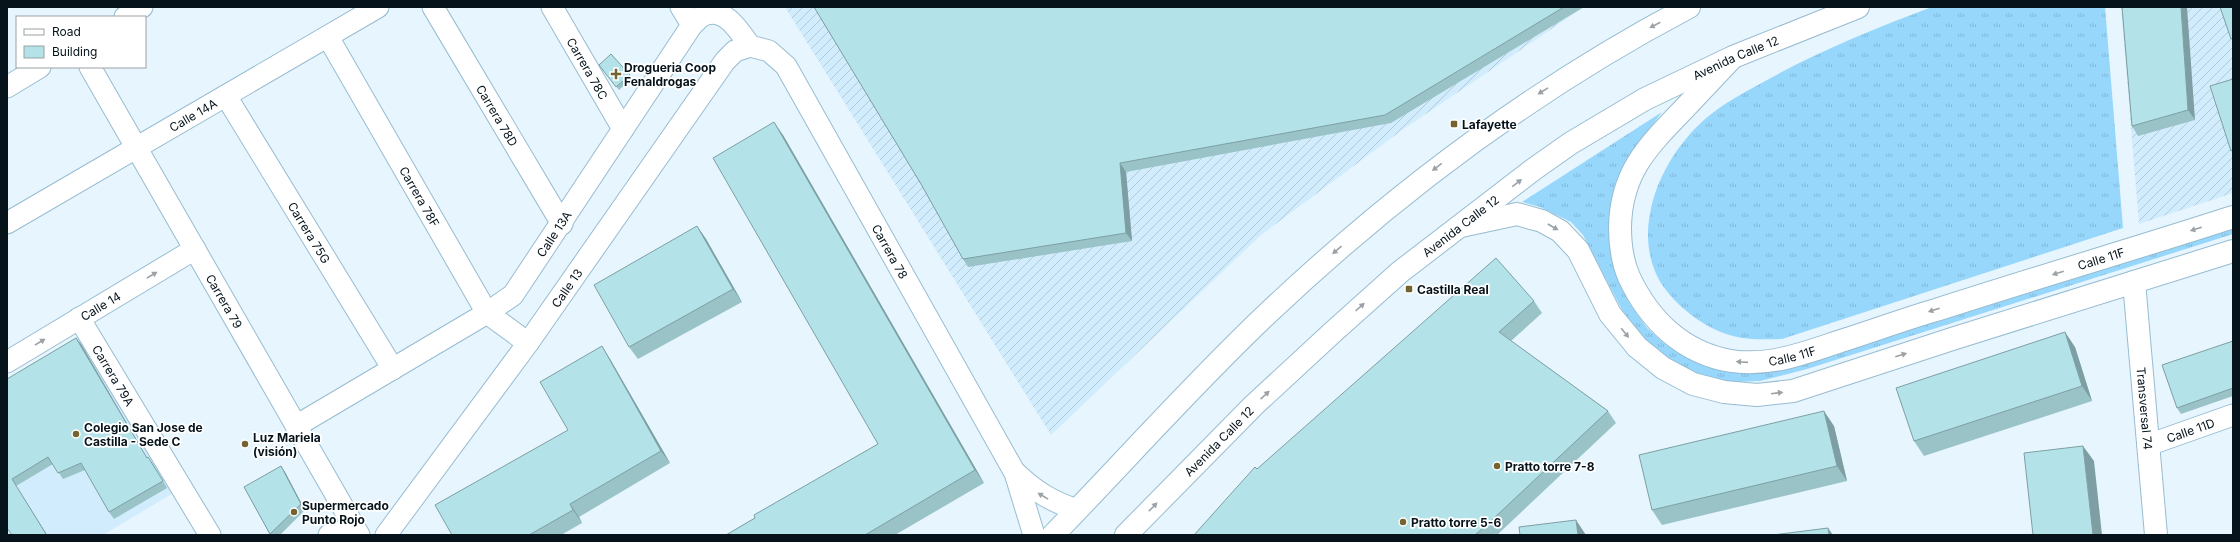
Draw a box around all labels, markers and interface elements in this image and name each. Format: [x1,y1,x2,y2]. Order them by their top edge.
legend [16,16,146,68]
one-way arrow [1649,22,1660,28]
text: Road [52,24,81,39]
street label: Avenida Calle 12 [1690,32,1781,83]
street label: Carrera 78C [564,35,612,102]
text: Building [52,44,97,59]
place label: Drogueria Coop Fenaldrogas [624,60,716,89]
marker: Drogueria Coop Fenaldrogas [611,69,621,79]
street label: Carrera 78D [473,82,521,149]
one-way arrow [1537,88,1549,95]
street label: Calle 14A [166,95,219,135]
place label: Lafayette [1462,117,1517,132]
marker: Lafayette [1449,119,1459,129]
one-way arrow [1432,163,1443,171]
street label: Carrera 78F [397,164,443,229]
one-way arrow [1511,178,1522,187]
street label: Avenida Calle 12 [1419,192,1501,260]
street label: Carrera 75G [285,199,334,266]
street label: Calle 13A [533,208,574,260]
street label: Carrera 78 [869,221,912,281]
one-way arrow [1547,224,1558,231]
one-way arrow [2190,227,2202,233]
street label: Calle 11F [2076,244,2126,273]
one-way arrow [1333,245,1342,254]
street label: Calle 13 [548,266,585,310]
one-way arrow [2052,270,2064,276]
one-way arrow [147,271,157,279]
street label: Carrera 79 [203,271,246,331]
place label: Castilla Real [1417,282,1489,297]
marker: Castilla Real [1404,284,1414,294]
street label: Calle 14 [78,288,123,324]
one-way arrow [1356,303,1365,312]
one-way arrow [1928,307,1940,313]
one-way arrow [1621,327,1629,338]
one-way arrow [34,338,46,345]
street label: Carrera 79A [89,342,138,409]
street label: Calle 11F [1767,342,1818,369]
one-way arrow [1896,352,1908,358]
one-way arrow [1736,358,1748,365]
street label: Transversal 74 [2134,366,2156,451]
one-way arrow [1771,390,1783,396]
one-way arrow [1260,391,1270,400]
street label: Avenida Calle 12 [1181,403,1256,479]
street label: Calle 11D [2164,415,2217,445]
place label: Colegio San Jose de Castilla - Sede C [84,420,203,449]
marker: Colegio San Jose de Castilla - Sede C [71,429,81,439]
place label: Luz Mariela (visión) [253,430,321,459]
marker: Luz Mariela (visión) [240,439,250,449]
place label: Pratto torre 7-8 [1505,459,1595,474]
marker: Pratto torre 7-8 [1492,461,1502,471]
one-way arrow [1038,492,1048,500]
place label: Supermercado Punto Rojo [302,498,389,527]
one-way arrow [1148,502,1158,512]
marker: Supermercado Punto Rojo [289,507,299,517]
place label: Pratto torre 5-6 [1411,515,1501,530]
marker: Pratto torre 5-6 [1398,517,1408,527]

